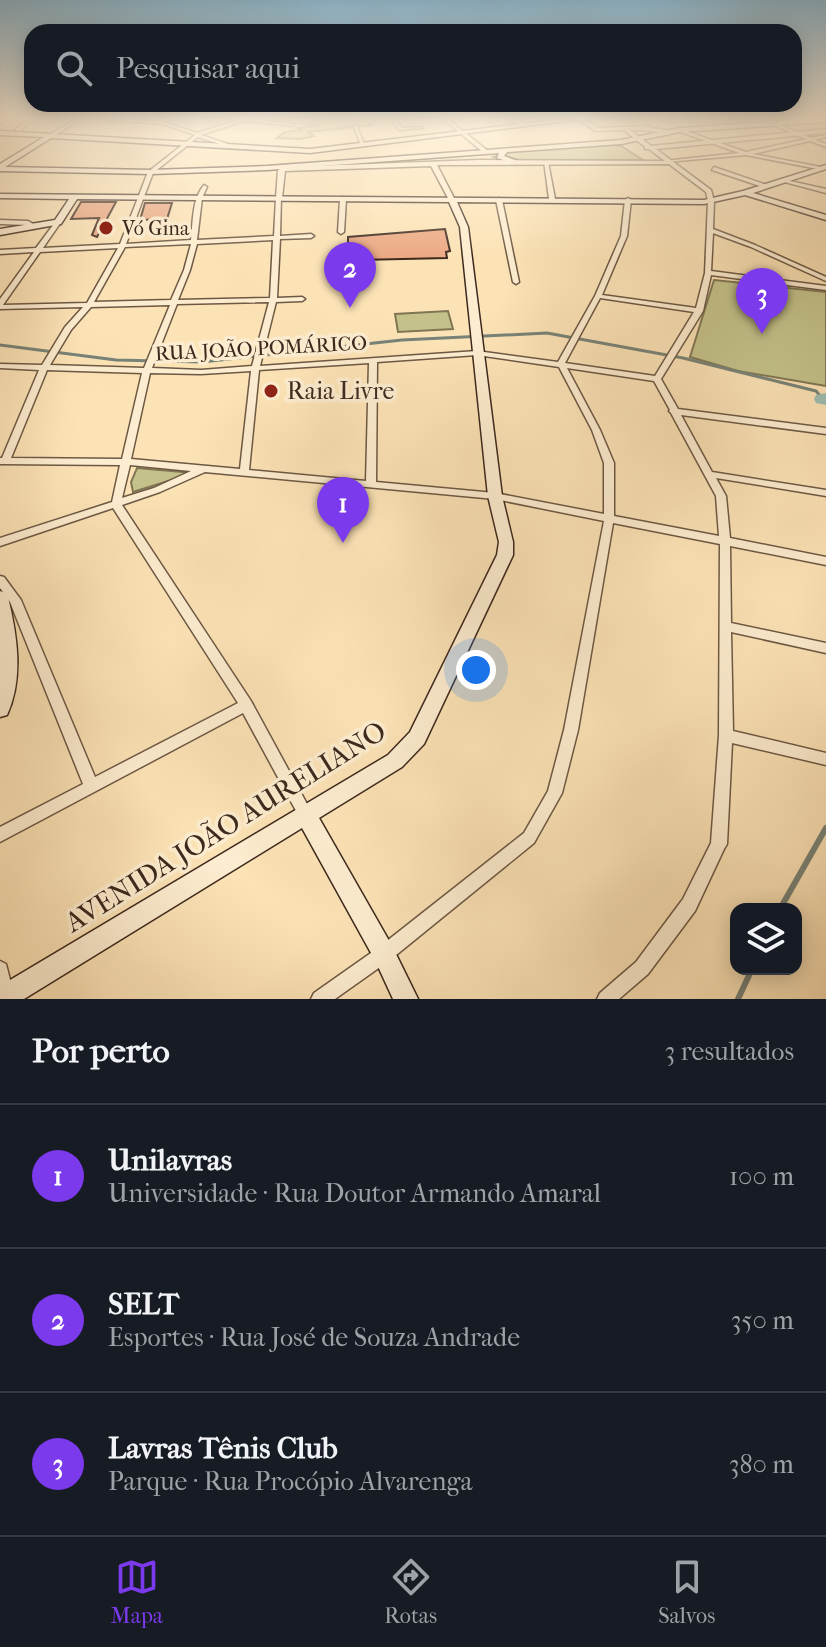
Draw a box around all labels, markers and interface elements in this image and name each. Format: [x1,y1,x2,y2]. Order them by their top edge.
search box [24,24,802,112]
icon: search [52,46,96,90]
text: Pesquisar aqui [116,51,300,86]
place label: Vó Gina [121,217,190,240]
marker: Vó Gina [97,219,115,237]
pin: 2 [324,242,376,308]
pin: 3 [736,268,788,334]
street label: RUA JOÃO POMÁRICO [154,330,368,366]
place label: Raia Livre [287,377,394,405]
marker: Raia Livre [262,382,280,400]
pin: 1 [317,477,369,543]
your location [456,650,496,690]
street label: AVENIDA JOÃO AURELIANO [58,714,392,939]
map controls [730,903,802,975]
button: layers [730,903,802,975]
text: Por perto [32,1031,170,1071]
text: 3 resultados [664,1036,794,1067]
text: Unilavras [108,1143,232,1178]
text: 1 [53,1161,63,1192]
text: 100 m [729,1161,794,1192]
text: Universidade · Rua Doutor Armando Amaral [108,1178,601,1209]
text: SELT [108,1287,179,1322]
text: 2 [51,1305,65,1336]
text: 350 m [731,1305,794,1336]
text: Esportes · Rua José de Souza Andrade [108,1322,520,1353]
text: Lavras Tênis Club [108,1431,338,1466]
text: 3 [53,1449,63,1480]
text: 380 m [729,1449,794,1480]
text: Parque · Rua Procópio Alvarenga [108,1466,472,1497]
tab: Mapa [111,1555,163,1629]
tab: Rotas [384,1555,437,1629]
tab: Salvos [658,1555,715,1629]

